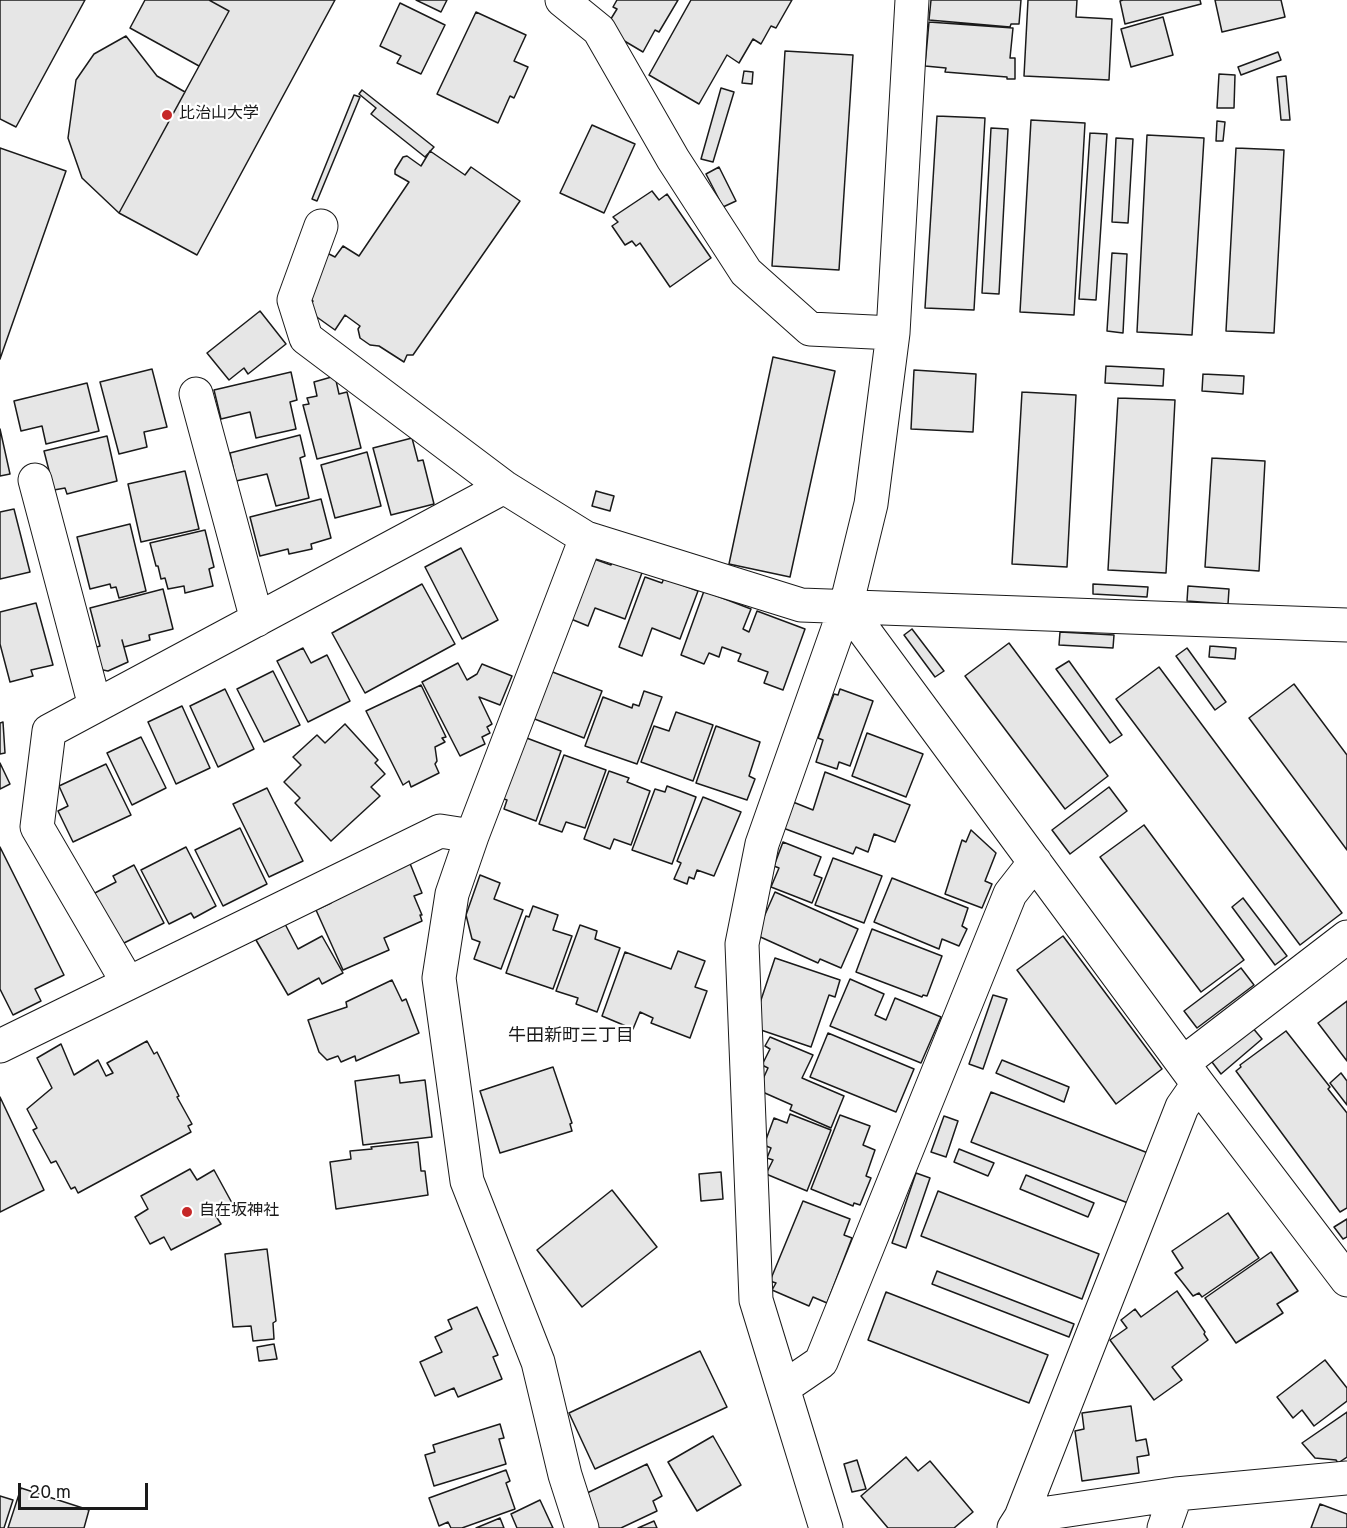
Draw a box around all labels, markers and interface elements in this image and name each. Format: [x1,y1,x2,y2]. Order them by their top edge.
place label: 比治山大学 [179,105,259,125]
marker: 比治山大学 [160,108,174,122]
district label: 牛田新町三丁目 [508,1026,634,1048]
place label: 自在坂神社 [199,1202,279,1222]
marker: 自在坂神社 [180,1205,194,1219]
scale bar [21,1471,152,1509]
text: 20 m [29,1482,71,1505]

